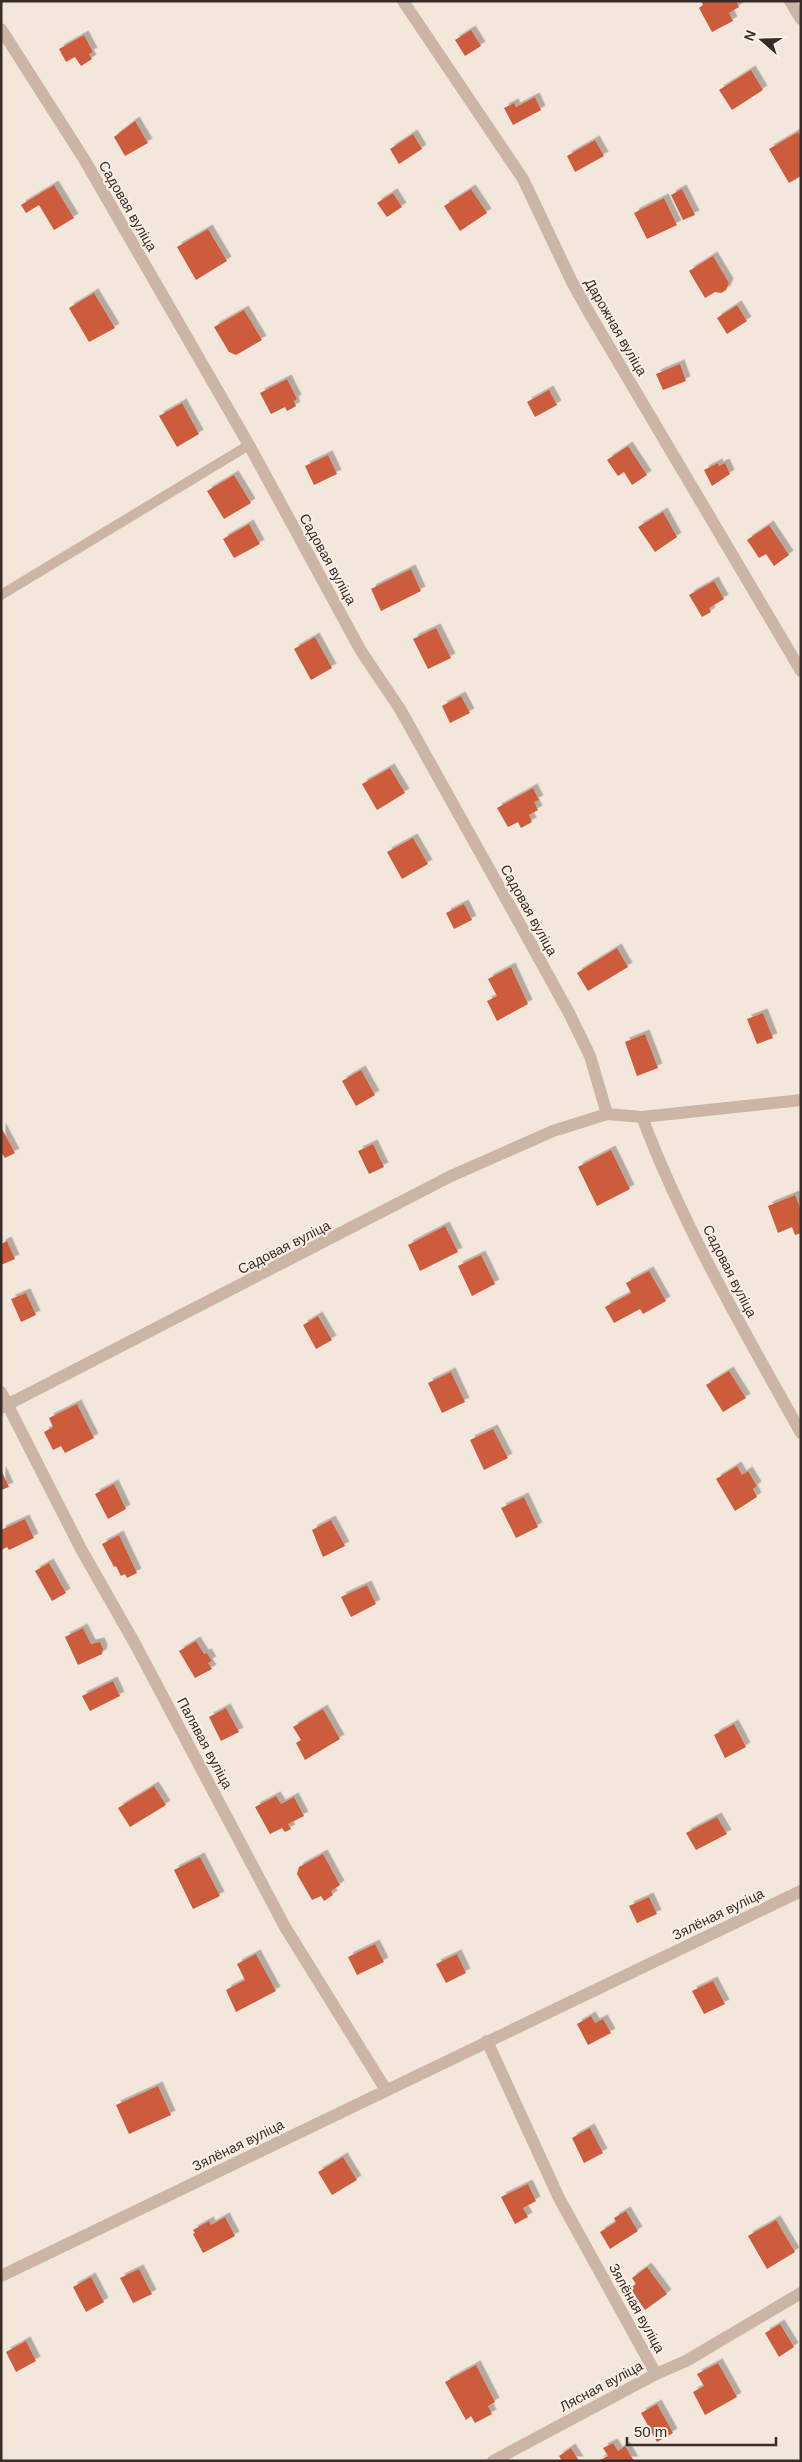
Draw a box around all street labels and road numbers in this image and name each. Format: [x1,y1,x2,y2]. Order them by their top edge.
street label: Садовая вуліца [96,158,160,254]
street label: Дарожная вуліца [582,275,651,379]
street label: Садовая вуліца [296,511,360,607]
street label: Садовая вуліца [497,862,561,958]
street label: Садовая вуліца [235,1217,333,1277]
street label: Садовая вуліца [700,1222,760,1320]
street label: Палявая вуліца [174,1695,236,1792]
street label: Зялёная вуліца [670,1885,767,1943]
street label: Зялёная вуліца [190,2116,287,2174]
street label: Зялёная вуліца [606,2260,668,2356]
street label: Лясная вуліца [557,2357,645,2415]

